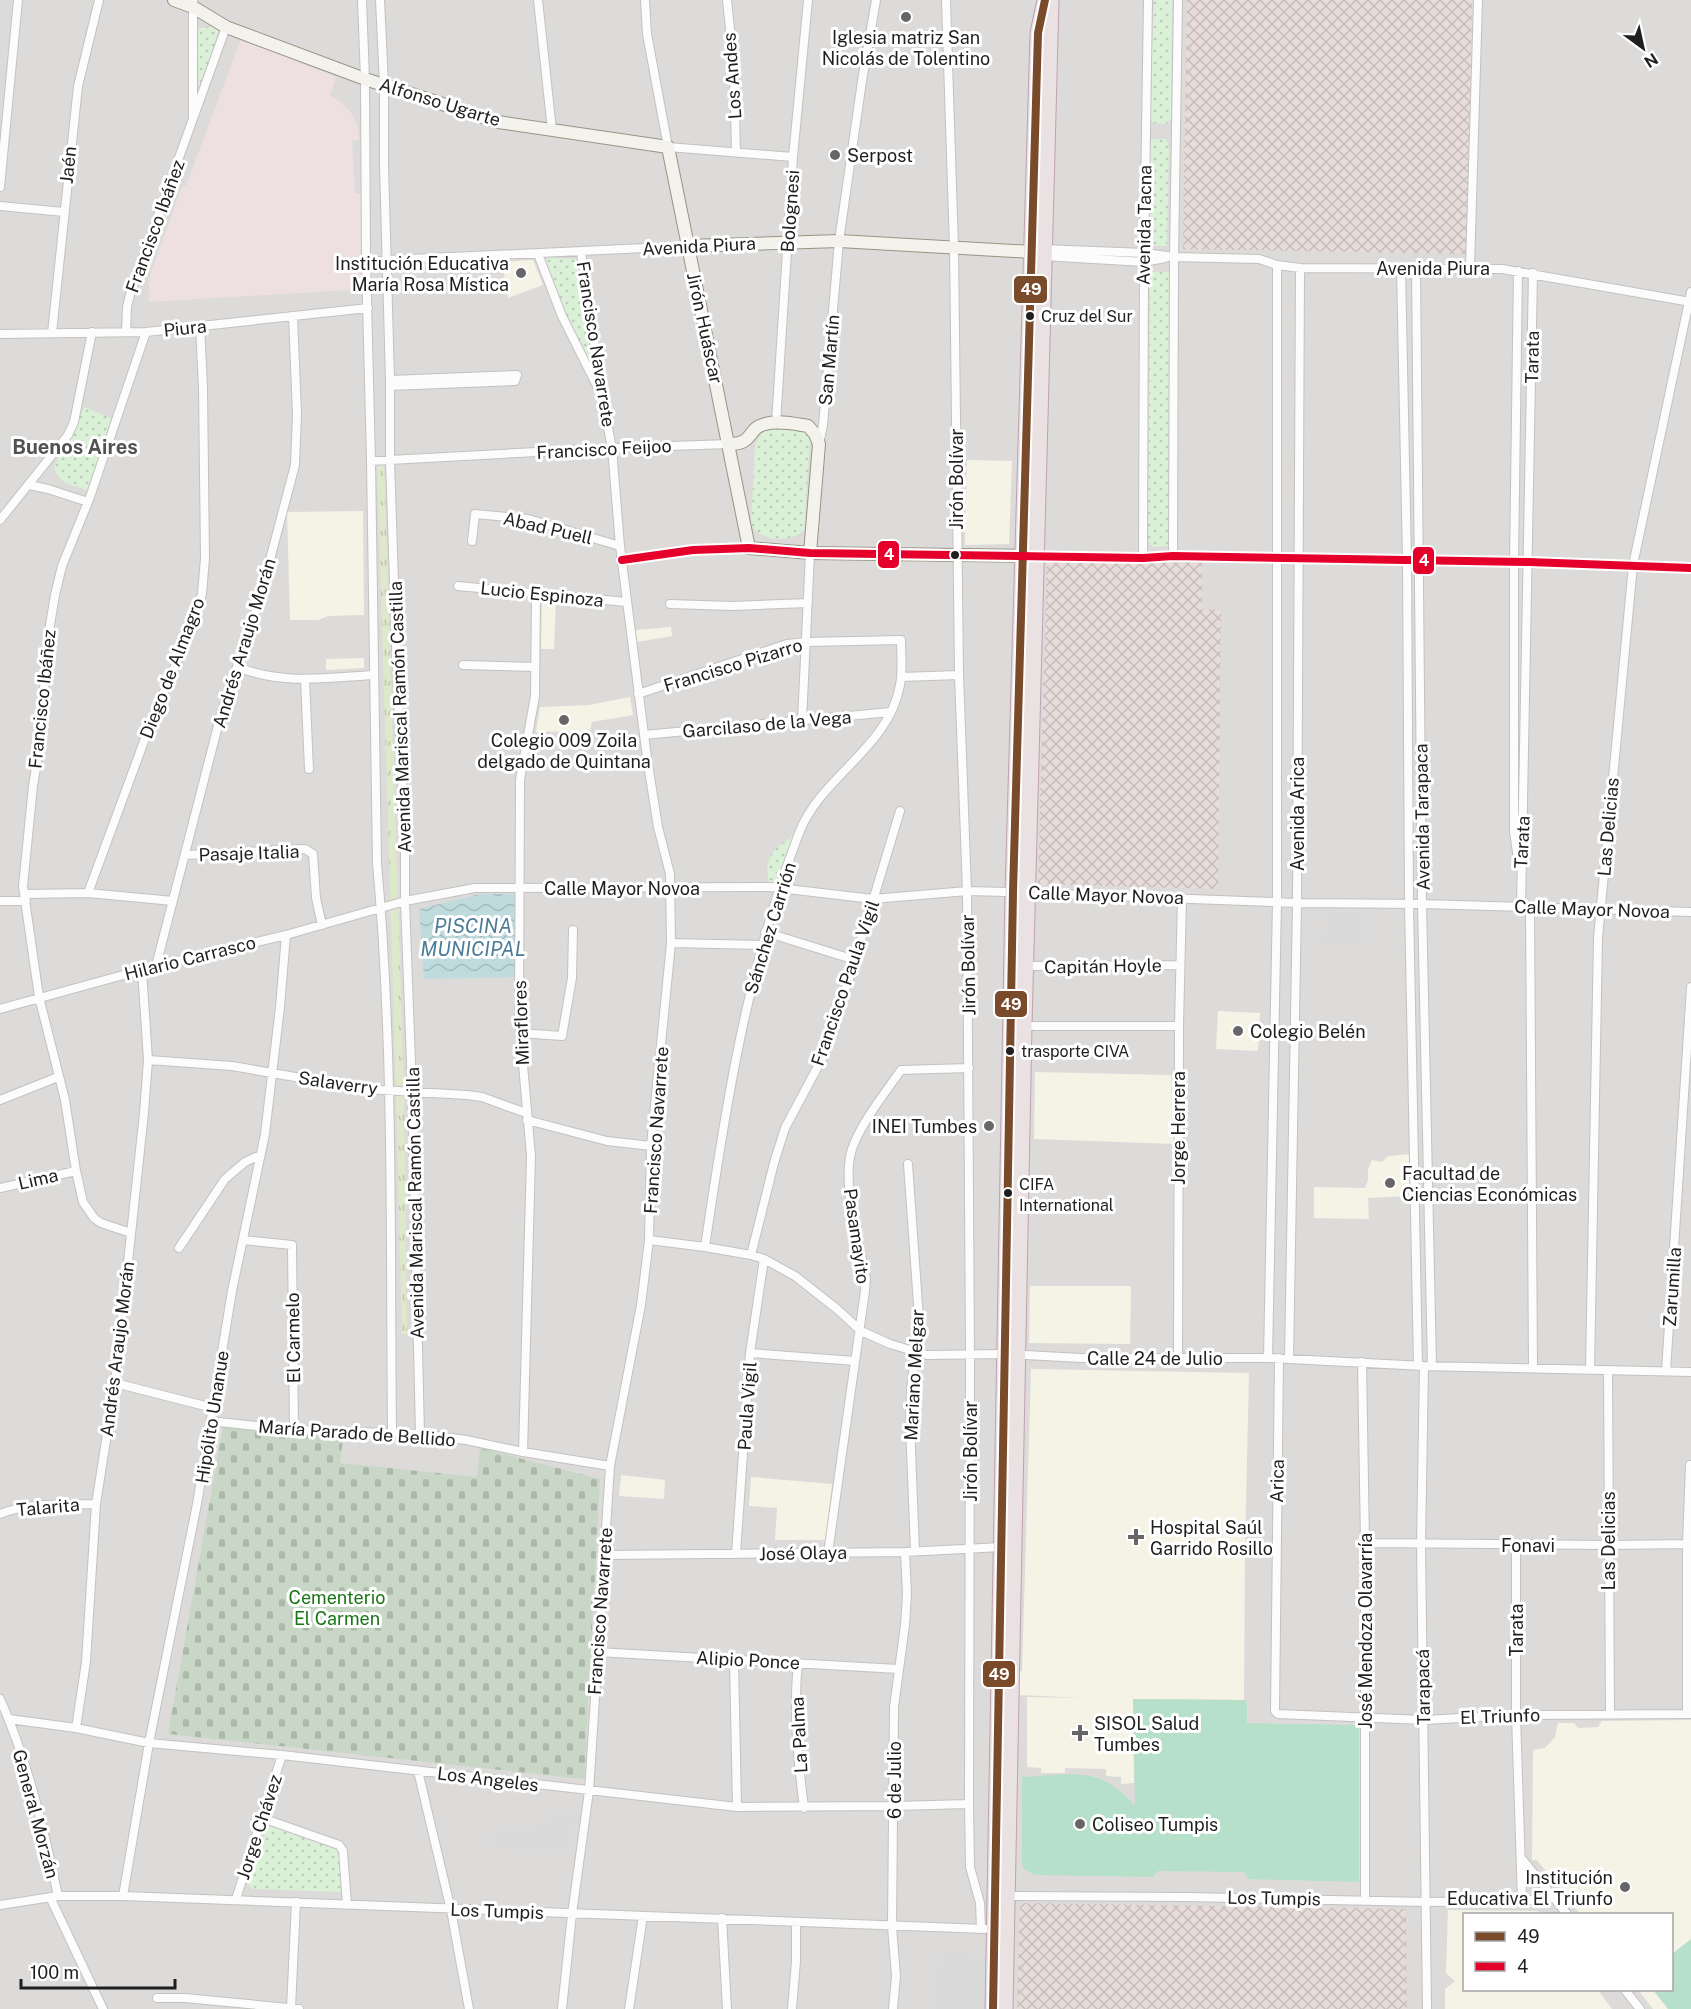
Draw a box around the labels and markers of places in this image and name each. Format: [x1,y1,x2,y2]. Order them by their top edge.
marker: Iglesia matriz San Nicolás de Tolentino [899,10,913,24]
place label: Iglesia matriz San Nicolás de Tolentino [822,27,990,69]
place label: Serpost [847,145,913,166]
marker: Serpost [828,148,842,162]
place label: Institución Educativa María Rosa Mística [335,253,509,295]
marker: Institución Educativa María Rosa Mística [514,266,528,280]
place label: Cruz del Sur [1041,307,1133,326]
marker: Cruz del Sur [1024,310,1036,322]
unlabelled marker [949,549,961,561]
marker: Colegio 009 Zoila delgado de Quintana [557,713,571,727]
place label: Colegio 009 Zoila delgado de Quintana [477,730,651,772]
place label: Colegio Belén [1250,1021,1366,1042]
marker: Colegio Belén [1231,1024,1245,1038]
place label: trasporte CIVA [1021,1042,1129,1061]
marker: trasporte CIVA [1004,1045,1016,1057]
place label: INEI Tumbes [872,1116,977,1137]
marker: INEI Tumbes [982,1119,996,1133]
place label: Facultad de Ciencias Económicas [1402,1163,1577,1205]
place label: CIFA International [1019,1175,1114,1215]
marker: Facultad de Ciencias Económicas [1383,1176,1397,1190]
marker: CIFA International [1002,1187,1014,1199]
place label: Hospital Saúl Garrido Rosillo [1150,1517,1273,1559]
marker: Hospital Saúl Garrido Rosillo [1127,1528,1145,1546]
place label: SISOL Salud Tumbes [1094,1713,1199,1755]
marker: SISOL Salud Tumbes [1071,1724,1089,1742]
place label: Coliseo Tumpis [1092,1814,1218,1835]
marker: Coliseo Tumpis [1073,1817,1087,1831]
place label: Institución Educativa El Triunfo [1447,1867,1613,1909]
marker: Institución Educativa El Triunfo [1618,1880,1632,1894]

